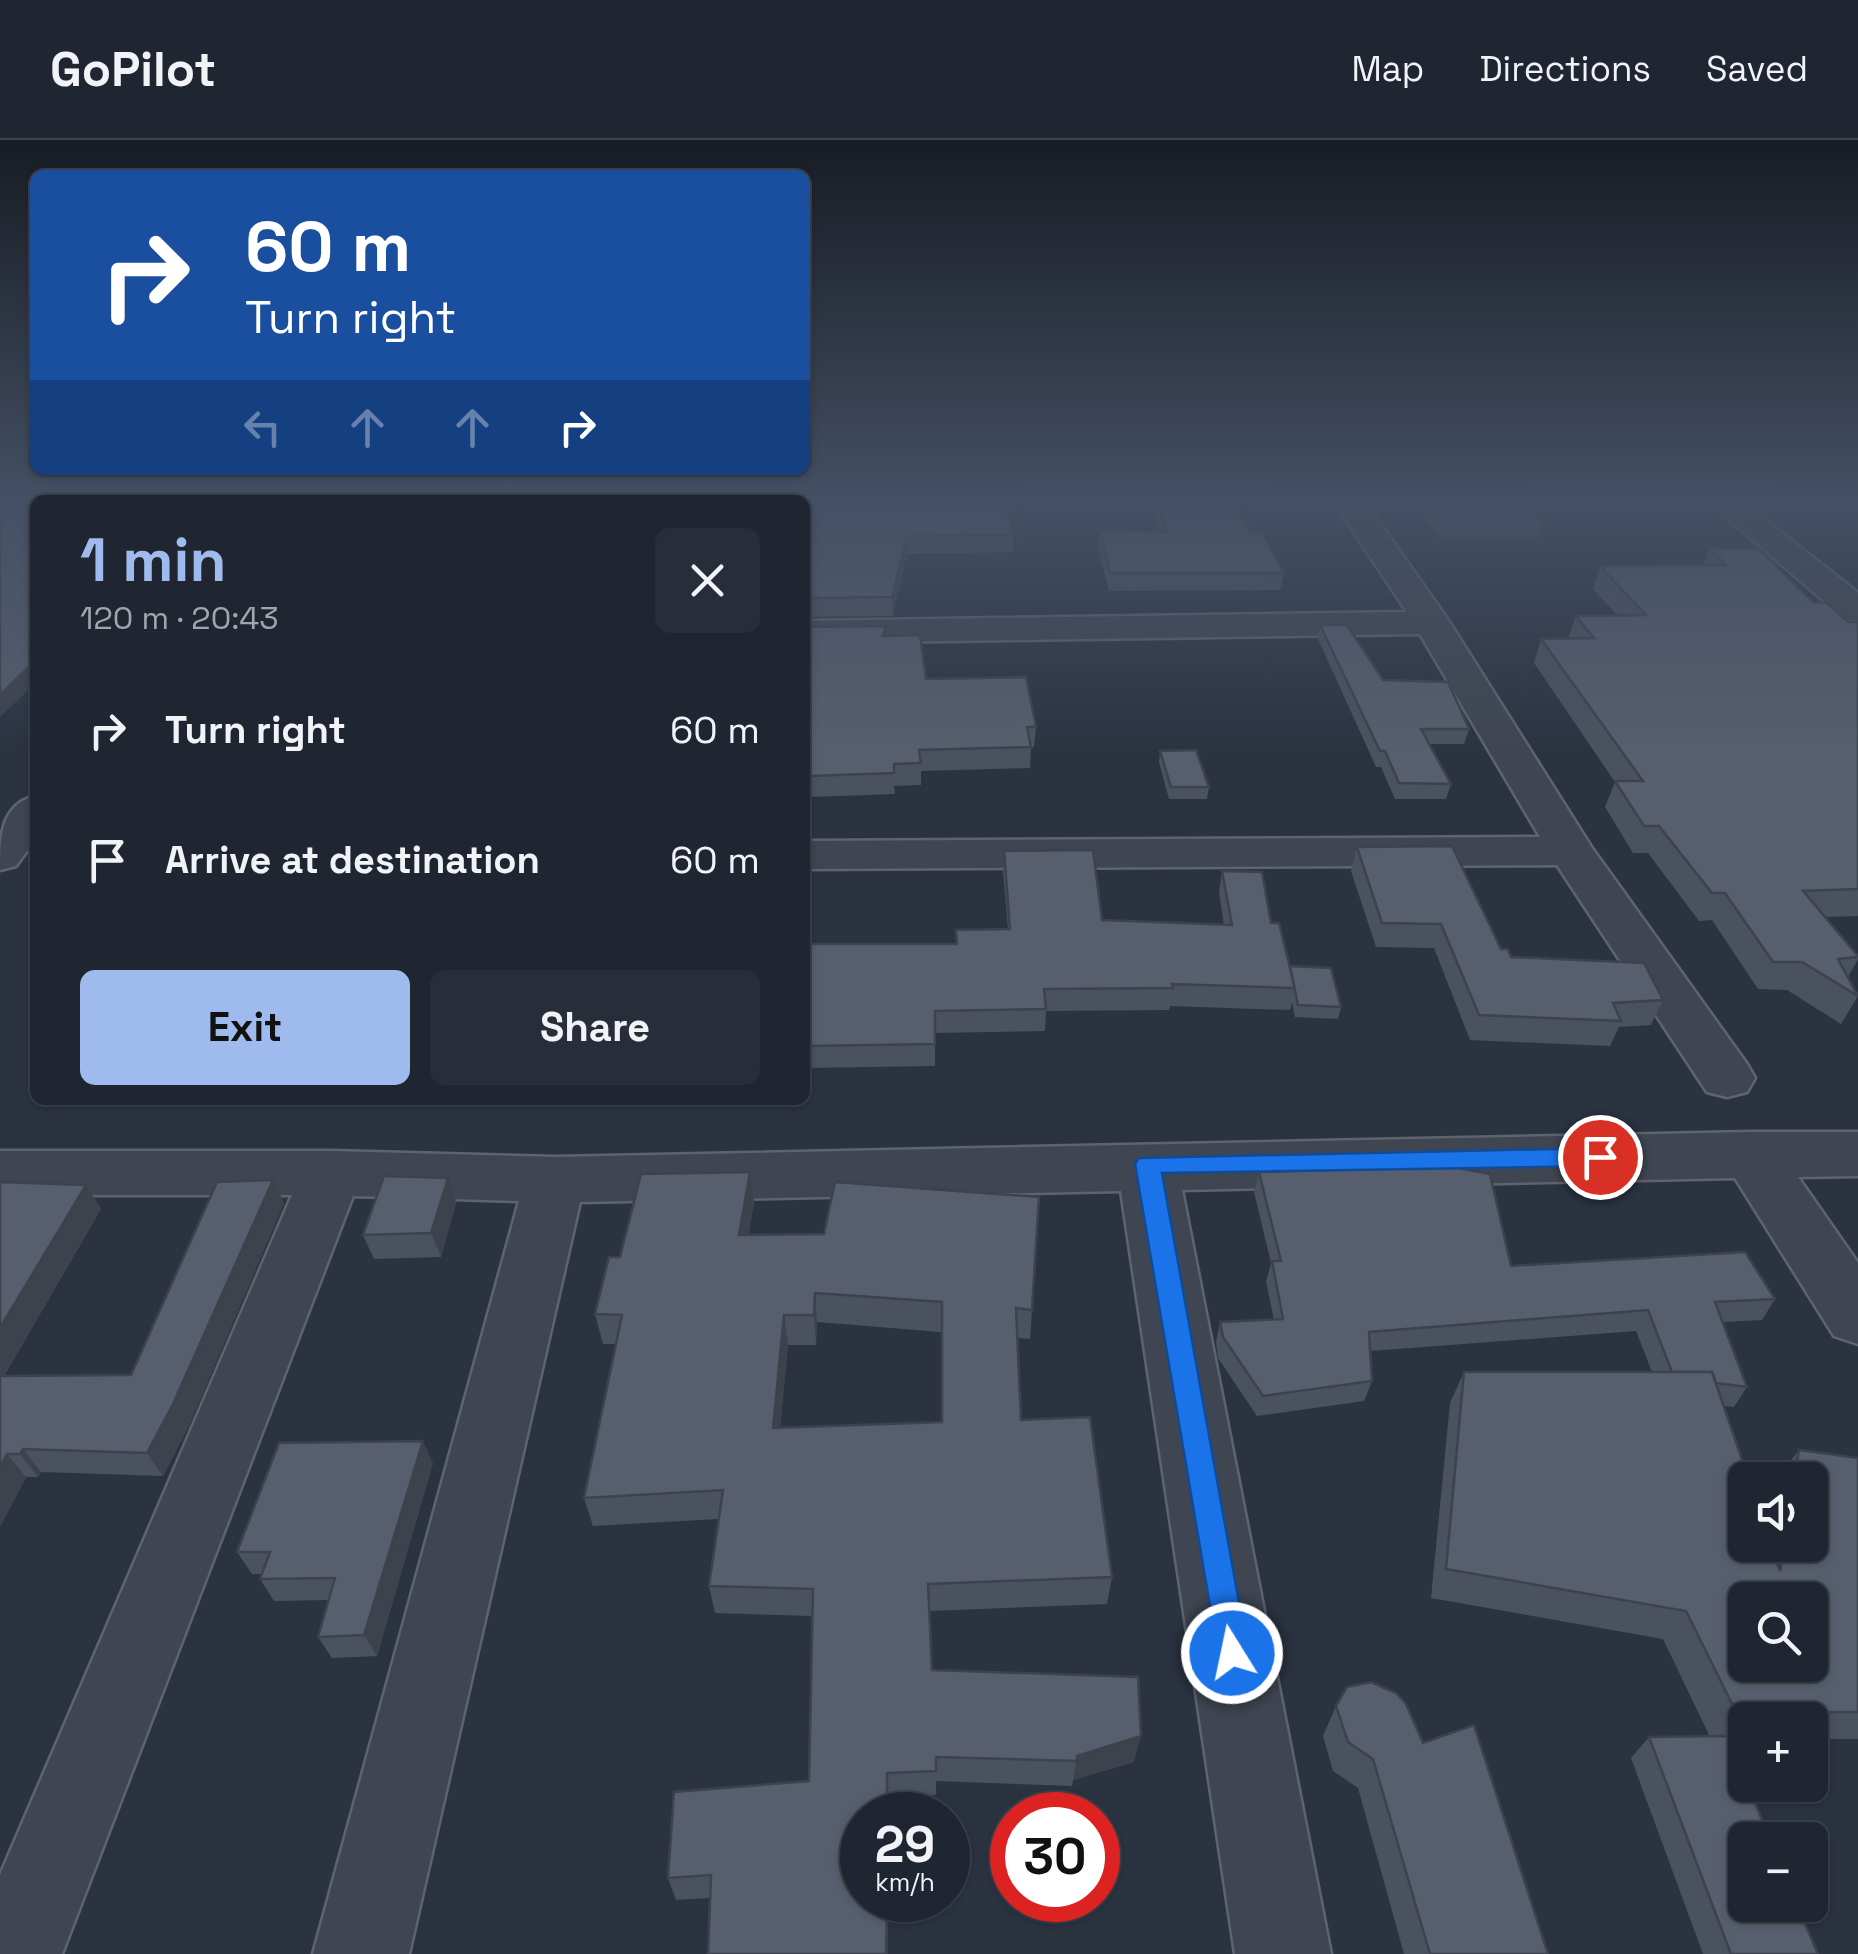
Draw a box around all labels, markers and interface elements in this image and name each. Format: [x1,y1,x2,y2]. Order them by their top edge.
text: GoPilot [50,39,216,100]
text: Map [1351,47,1424,91]
text: Directions [1479,47,1651,91]
text: Saved [1706,47,1808,91]
text: 60 m [245,202,411,291]
icon: right [80,210,210,340]
text: Turn right [245,289,456,346]
icon: left [235,400,290,455]
icon: ahead [340,400,395,455]
icon: ahead [445,400,500,455]
icon: right [550,400,605,455]
text: 1 min [80,522,227,599]
button: close [655,528,760,633]
text: 120 m · 20:43 [80,598,279,638]
icon: right [80,703,135,758]
text: Turn right [165,706,346,754]
text: 60 m [670,706,760,754]
icon: arrive [80,833,135,888]
text: Arrive at destination [165,836,540,884]
text: 60 m [670,836,760,884]
button: Exit [80,970,410,1085]
button: Share [430,970,760,1085]
pin [1558,1115,1643,1200]
icon: arrive [1573,1130,1628,1185]
map controls [1728,1462,1828,1922]
button: sound [1728,1462,1828,1562]
button: search [1728,1582,1828,1682]
position arrow [1180,1601,1284,1705]
button: + [1728,1702,1828,1802]
speed limit sign: 30 [990,1792,1120,1922]
text: 29 [875,1813,935,1877]
button: − [1728,1822,1828,1922]
text: km/h [875,1866,935,1898]

